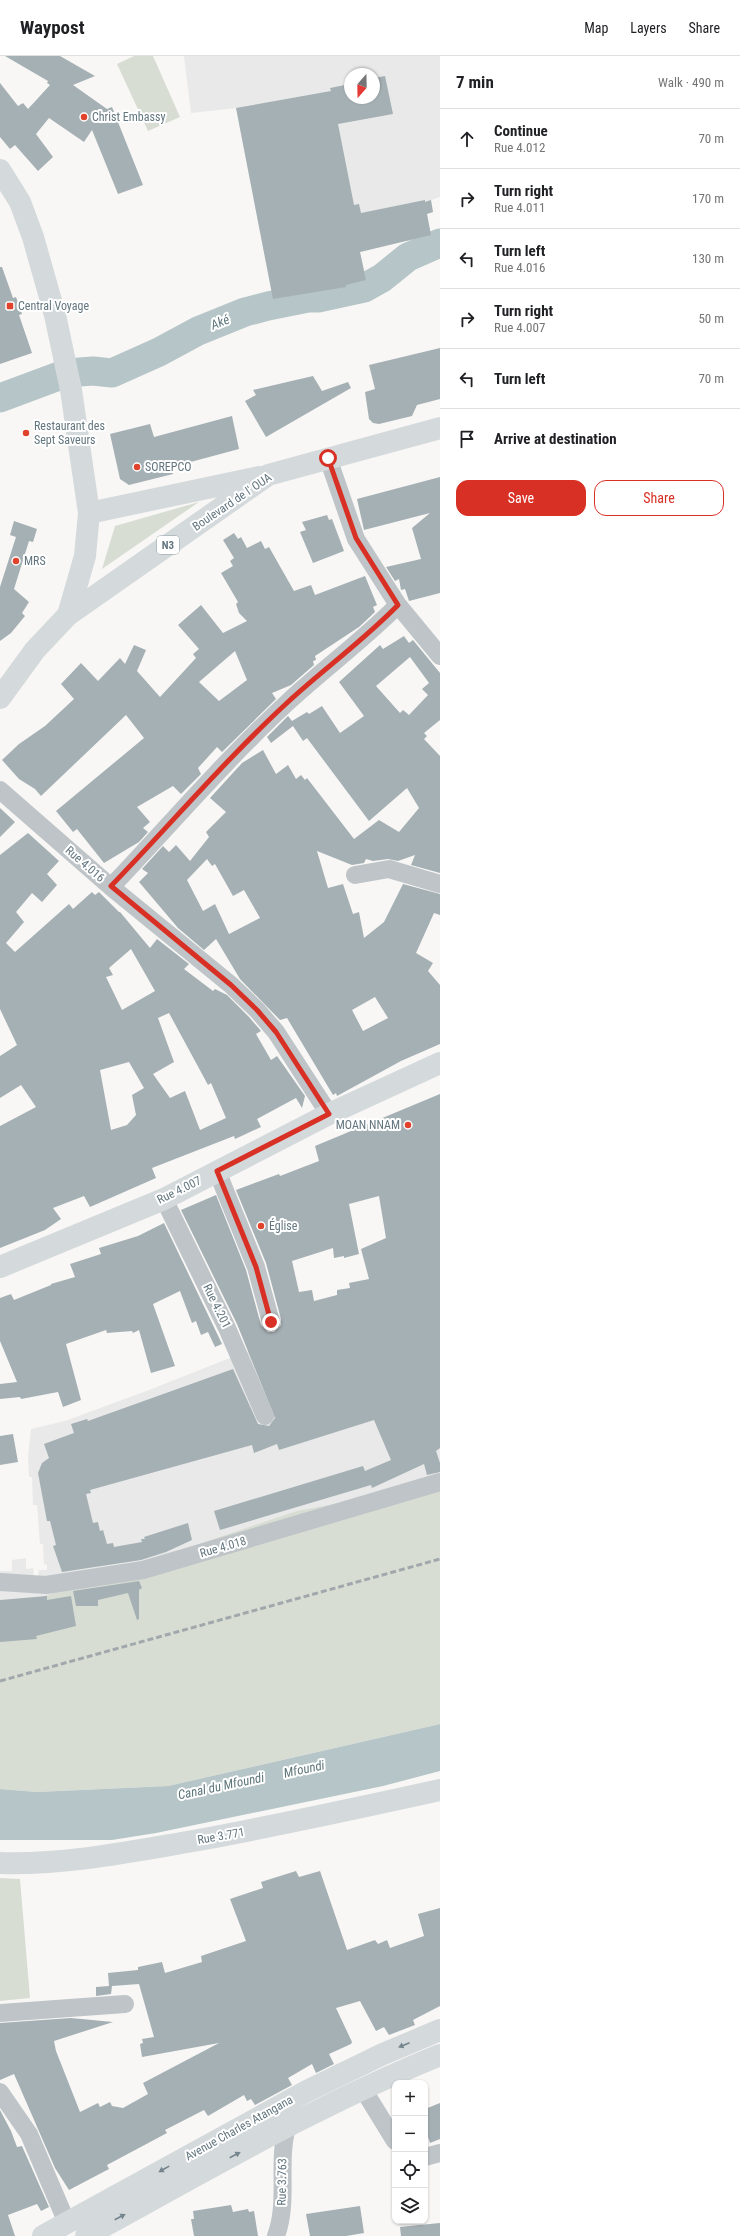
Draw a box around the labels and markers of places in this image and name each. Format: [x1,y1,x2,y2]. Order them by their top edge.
place label: Christ Embassy [92,110,165,124]
marker: Christ Embassy [79,112,89,122]
place label: Central Voyage [18,299,89,313]
marker: Central Voyage [5,301,15,311]
place label: Restaurant des Sept Saveurs [34,419,105,447]
marker: Restaurant des Sept Saveurs [21,428,31,438]
place label: SOREPCO [145,460,191,474]
marker: SOREPCO [132,462,142,472]
place label: MRS [24,554,46,568]
marker: MRS [11,556,21,566]
place label: MOAN NNAM [336,1118,400,1132]
marker: MOAN NNAM [403,1120,413,1130]
place label: Église [269,1218,298,1233]
marker: Église [256,1221,266,1231]

